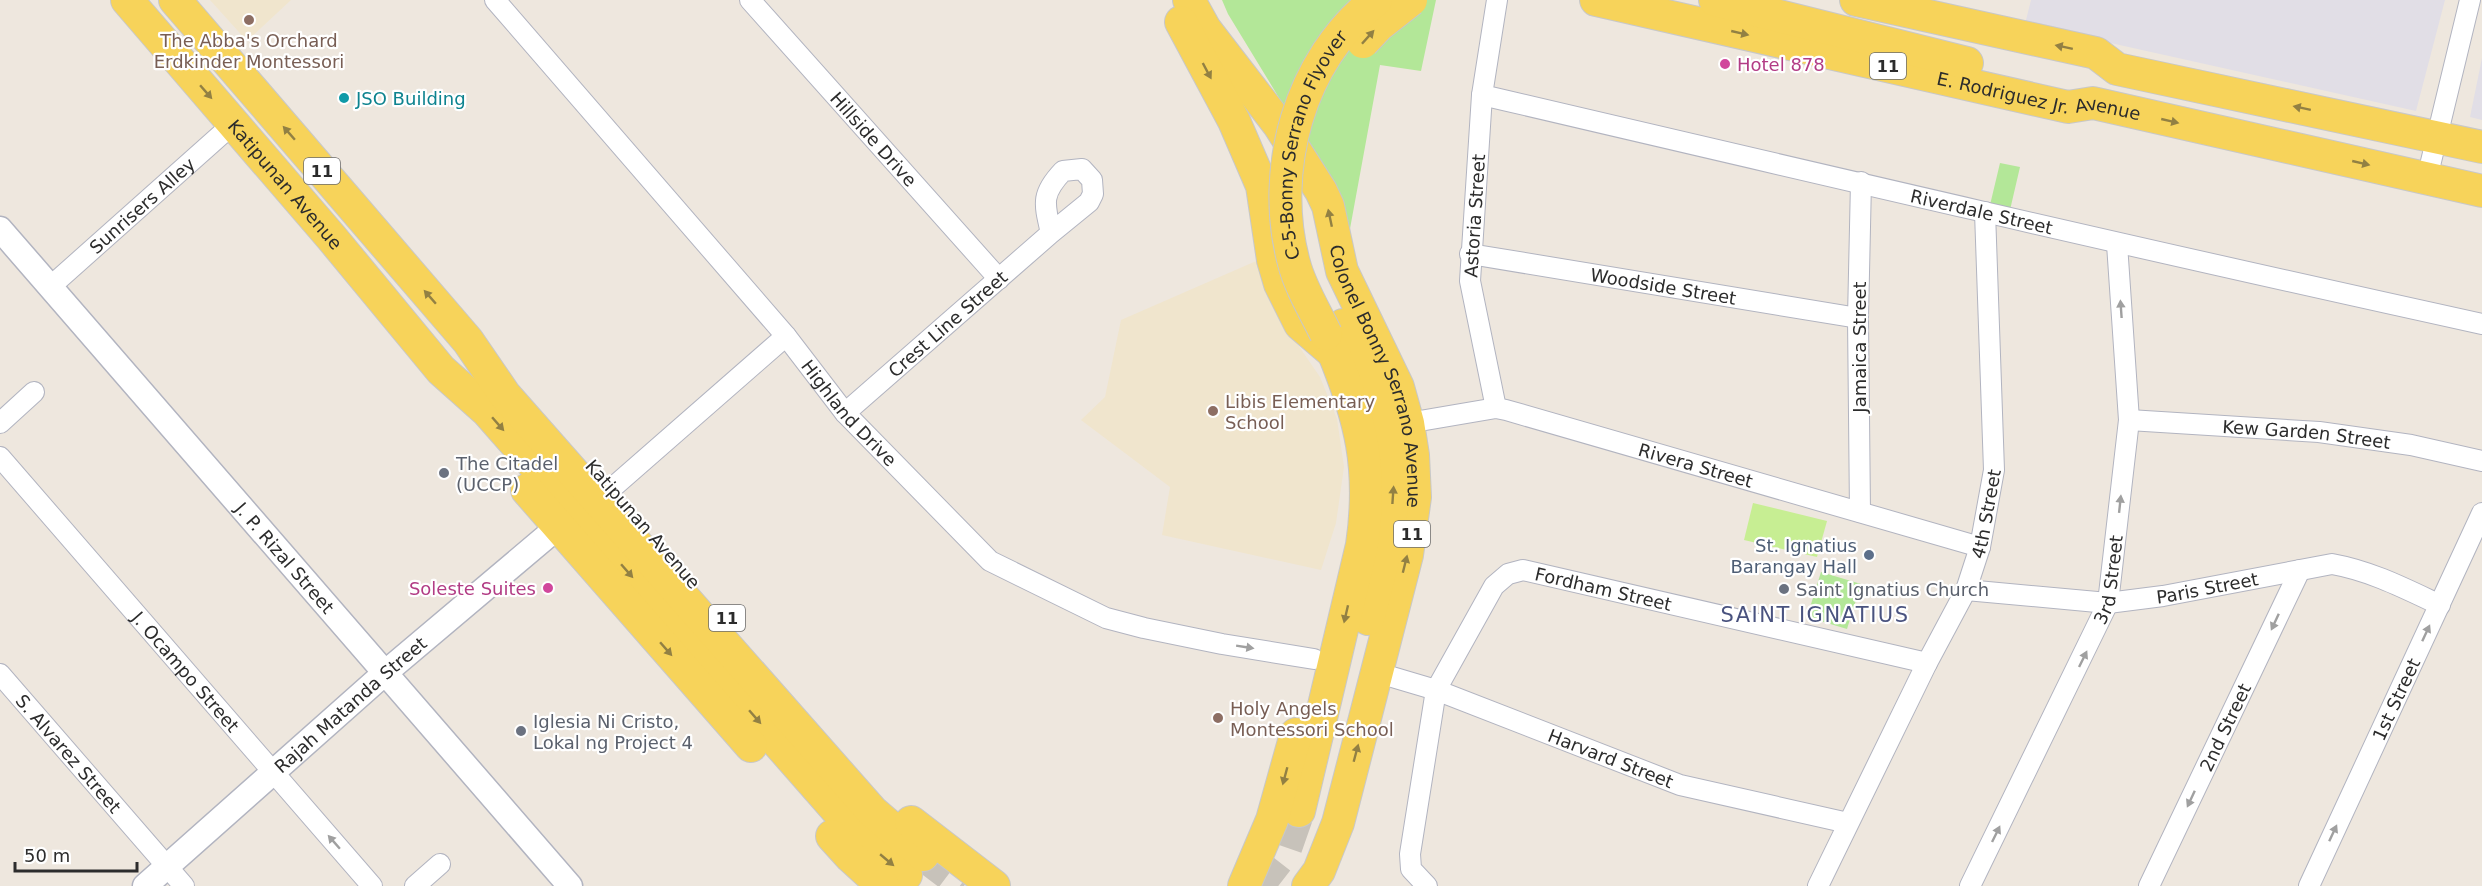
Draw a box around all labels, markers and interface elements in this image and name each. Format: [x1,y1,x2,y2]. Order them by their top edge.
marker: The Abba's Orchard Erdkinder Montessori [242,13,256,27]
street label: C-5-Bonny Serrano Flyover [1275,25,1351,262]
one-way arrow [1731,29,1750,38]
place label: The Abba's Orchard Erdkinder Montessori [154,30,344,72]
one-way arrow [1361,30,1374,45]
one-way arrow [2055,42,2074,51]
road number: 11 [1870,53,1906,79]
place label: Hotel 878 [1737,54,1825,75]
marker: Hotel 878 [1718,57,1732,71]
one-way arrow [1202,62,1212,79]
street label: E. Rodriguez Jr. Avenue [1935,67,2143,124]
one-way arrow [199,84,212,99]
street label: Hillside Drive [826,87,921,190]
place label: JSO Building [355,88,466,109]
marker: JSO Building [337,91,351,105]
one-way arrow [2292,102,2311,112]
street label: Katipunan Avenue [224,115,347,253]
one-way arrow [2161,116,2179,126]
one-way arrow [283,125,296,141]
street label: Sunrisers Alley [85,153,199,258]
street label: Astoria Street [1460,153,1489,278]
road number: 11 [304,158,340,184]
one-way arrow [2351,159,2370,168]
street label: Riverdale Street [1908,185,2055,238]
one-way arrow [1325,208,1334,227]
street label: Colonel Bonny Serrano Avenue [1326,242,1425,509]
street label: Woodside Street [1589,264,1738,308]
street label: Crest Line Street [884,266,1011,381]
street label: Jamaica Street [1849,281,1870,414]
one-way arrow [424,290,437,305]
one-way arrow [2116,300,2126,319]
street label: Highland Drive [797,355,901,470]
place label: Libis Elementary School [1225,391,1376,433]
marker: Libis Elementary School [1206,404,1220,418]
street label: Kew Garden Street [2222,415,2392,452]
one-way arrow [492,416,505,432]
street label: Rivera Street [1636,438,1755,491]
place label: The Citadel (UCCP) [455,453,558,495]
street label: Katipunan Avenue [581,455,705,593]
marker: The Citadel (UCCP) [437,466,451,480]
street label: 4th Street [1966,467,2004,561]
one-way arrow [1388,486,1398,505]
one-way arrow [2115,494,2125,513]
street label: J. P. Rizal Street [231,497,339,617]
road number: 11 [1394,521,1430,547]
street label: 3rd Street [2089,534,2126,627]
place label: St. Ignatius Barangay Hall [1730,535,1857,577]
marker: St. Ignatius Barangay Hall [1862,548,1876,562]
one-way arrow [1401,555,1411,573]
one-way arrow [620,563,634,578]
street label: Fordham Street [1533,563,1674,614]
street label: Paris Street [2155,568,2260,607]
place label: Soleste Suites [409,578,536,599]
place label: Saint Ignatius Church [1796,579,1989,600]
marker: Soleste Suites [541,581,555,595]
marker: Saint Ignatius Church [1777,582,1791,596]
district label: SAINT IGNATIUS [1720,603,1910,627]
road number: 11 [709,605,745,631]
one-way arrow [1340,605,1350,623]
street label: J. Ocampo Street [128,606,244,736]
one-way arrow [2270,614,2279,631]
one-way arrow [2422,624,2431,641]
street label: Rajah Matanda Street [270,632,431,777]
one-way arrow [659,641,672,656]
one-way arrow [1236,643,1255,652]
one-way arrow [2078,650,2087,667]
street label: 1st Street [2368,655,2424,744]
street label: 2nd Street [2195,680,2255,774]
street label: S. Alvarez Street [12,690,126,817]
place label: Holy Angels Montessori School [1230,698,1394,740]
one-way arrow [748,709,761,724]
place label: Iglesia Ni Cristo, Lokal ng Project 4 [533,711,693,753]
marker: Holy Angels Montessori School [1211,711,1225,725]
marker: Iglesia Ni Cristo, Lokal ng Project 4 [514,724,528,738]
street label: Harvard Street [1545,724,1677,792]
one-way arrow [1352,744,1361,762]
one-way arrow [1280,768,1289,786]
one-way arrow [2186,790,2195,807]
one-way arrow [1992,825,2001,842]
one-way arrow [2329,825,2338,842]
one-way arrow [327,834,340,850]
scale bar [15,835,136,873]
text: 50 m [24,845,70,866]
one-way arrow [879,854,895,867]

